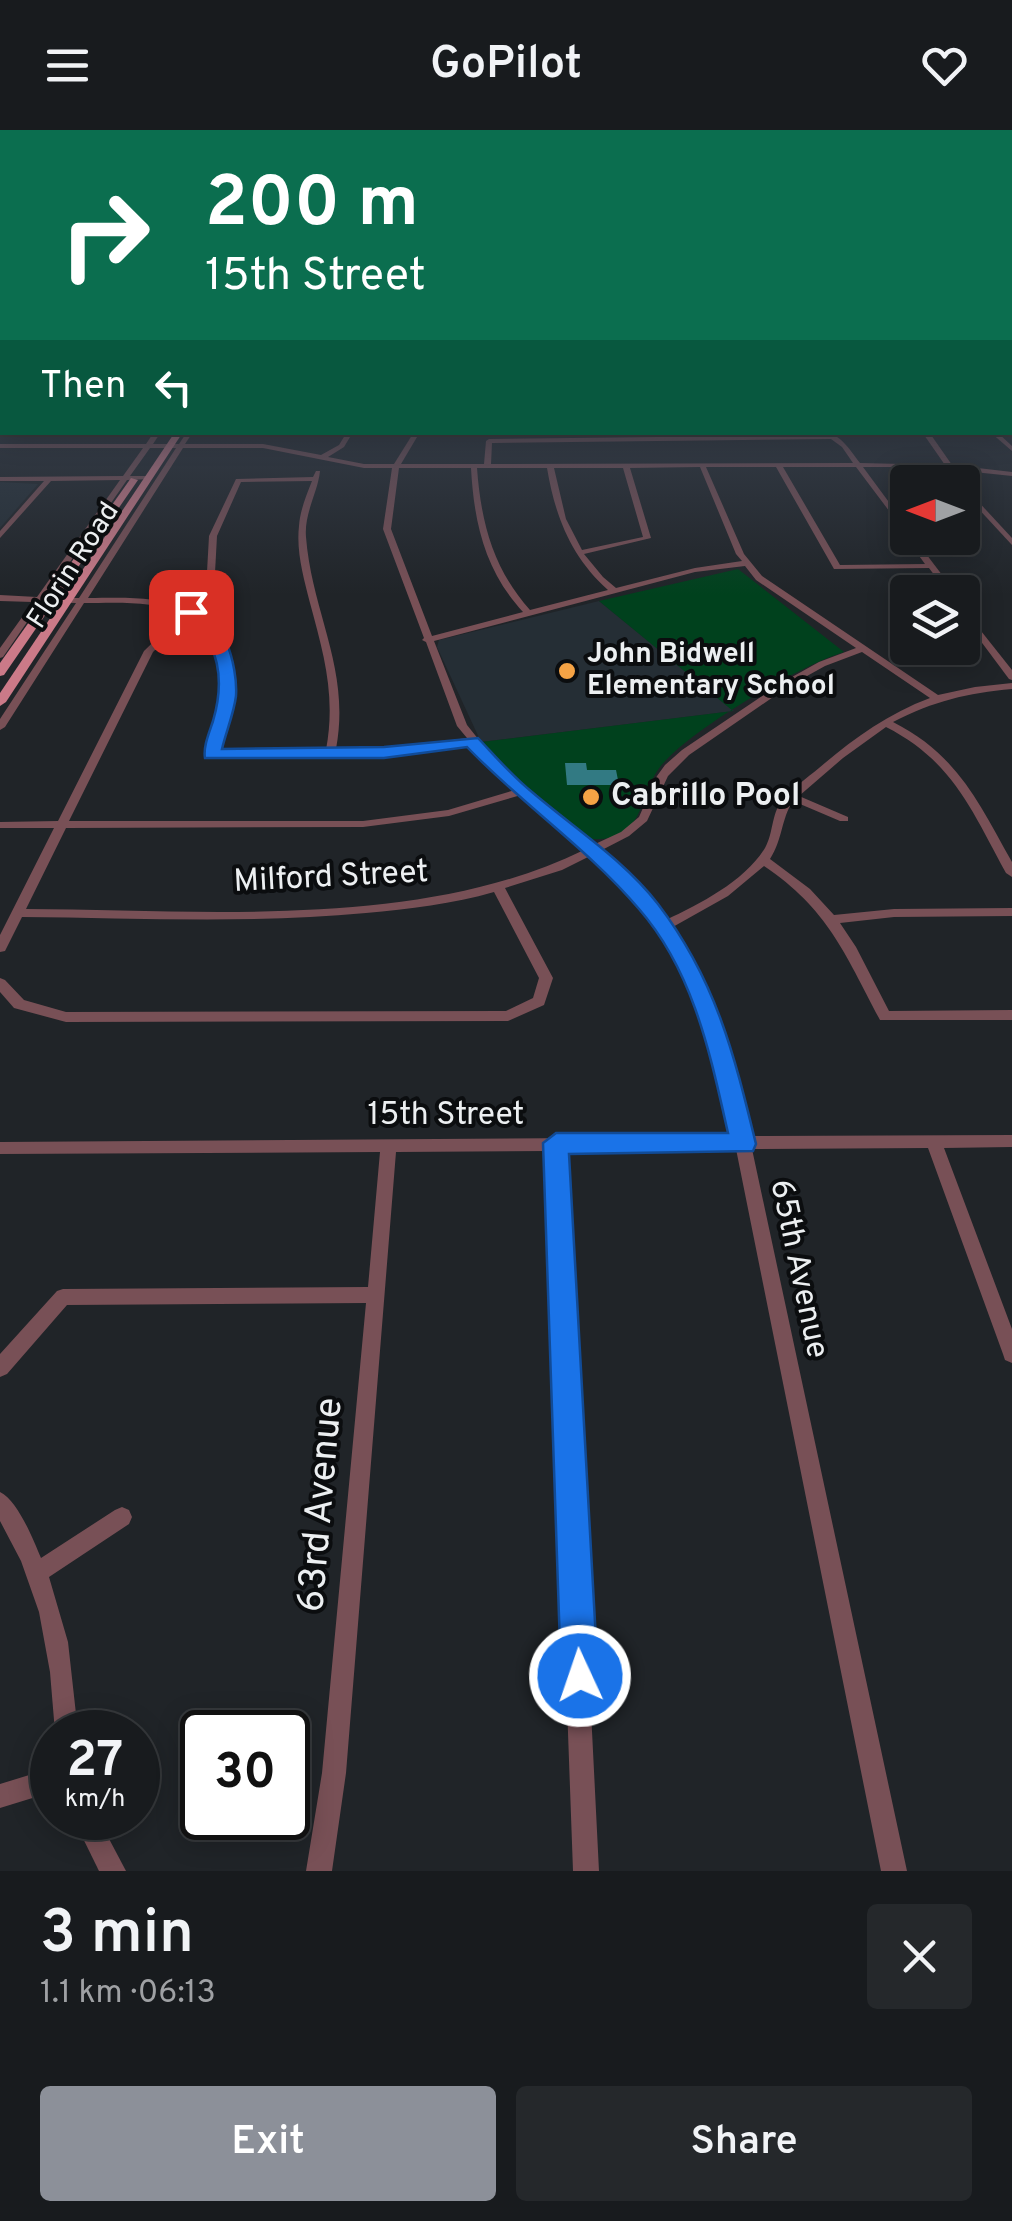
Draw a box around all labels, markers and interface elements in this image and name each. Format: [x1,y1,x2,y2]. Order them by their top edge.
text: GoPilot [430,37,582,94]
icon: menu [40,38,95,93]
icon: heart [917,38,972,93]
text: 200 m [205,162,419,251]
icon: right [40,170,170,300]
text: 15th Street [205,249,426,306]
icon: left [146,360,201,415]
text: Then [40,363,126,412]
north arrow [890,465,980,555]
map controls [890,465,980,665]
street label: Florin Road [20,496,128,636]
pin [149,570,234,655]
button: layers [890,575,980,665]
icon: arrive [164,585,219,640]
place label: John Bidwell Elementary School [587,637,835,705]
marker: John Bidwell Elementary School [556,660,578,682]
place label: Cabrillo Pool [611,777,800,817]
marker: Cabrillo Pool [580,786,602,808]
street label: Milford Street [233,853,429,903]
street label: 15th Street [368,1096,524,1136]
street label: 65th Avenue [760,1176,836,1362]
street label: 63rd Avenue [288,1396,356,1614]
position arrow [528,1624,632,1728]
speed limit sign: 30 [180,1710,310,1840]
text: 27 [67,1731,123,1794]
text: km/h [65,1784,125,1816]
text: 3 min [40,1898,194,1974]
button: close [867,1904,972,2009]
text: 1.1 km · 06:13 [40,1974,216,2014]
button: Exit [40,2086,496,2201]
button: Share [516,2086,972,2201]

